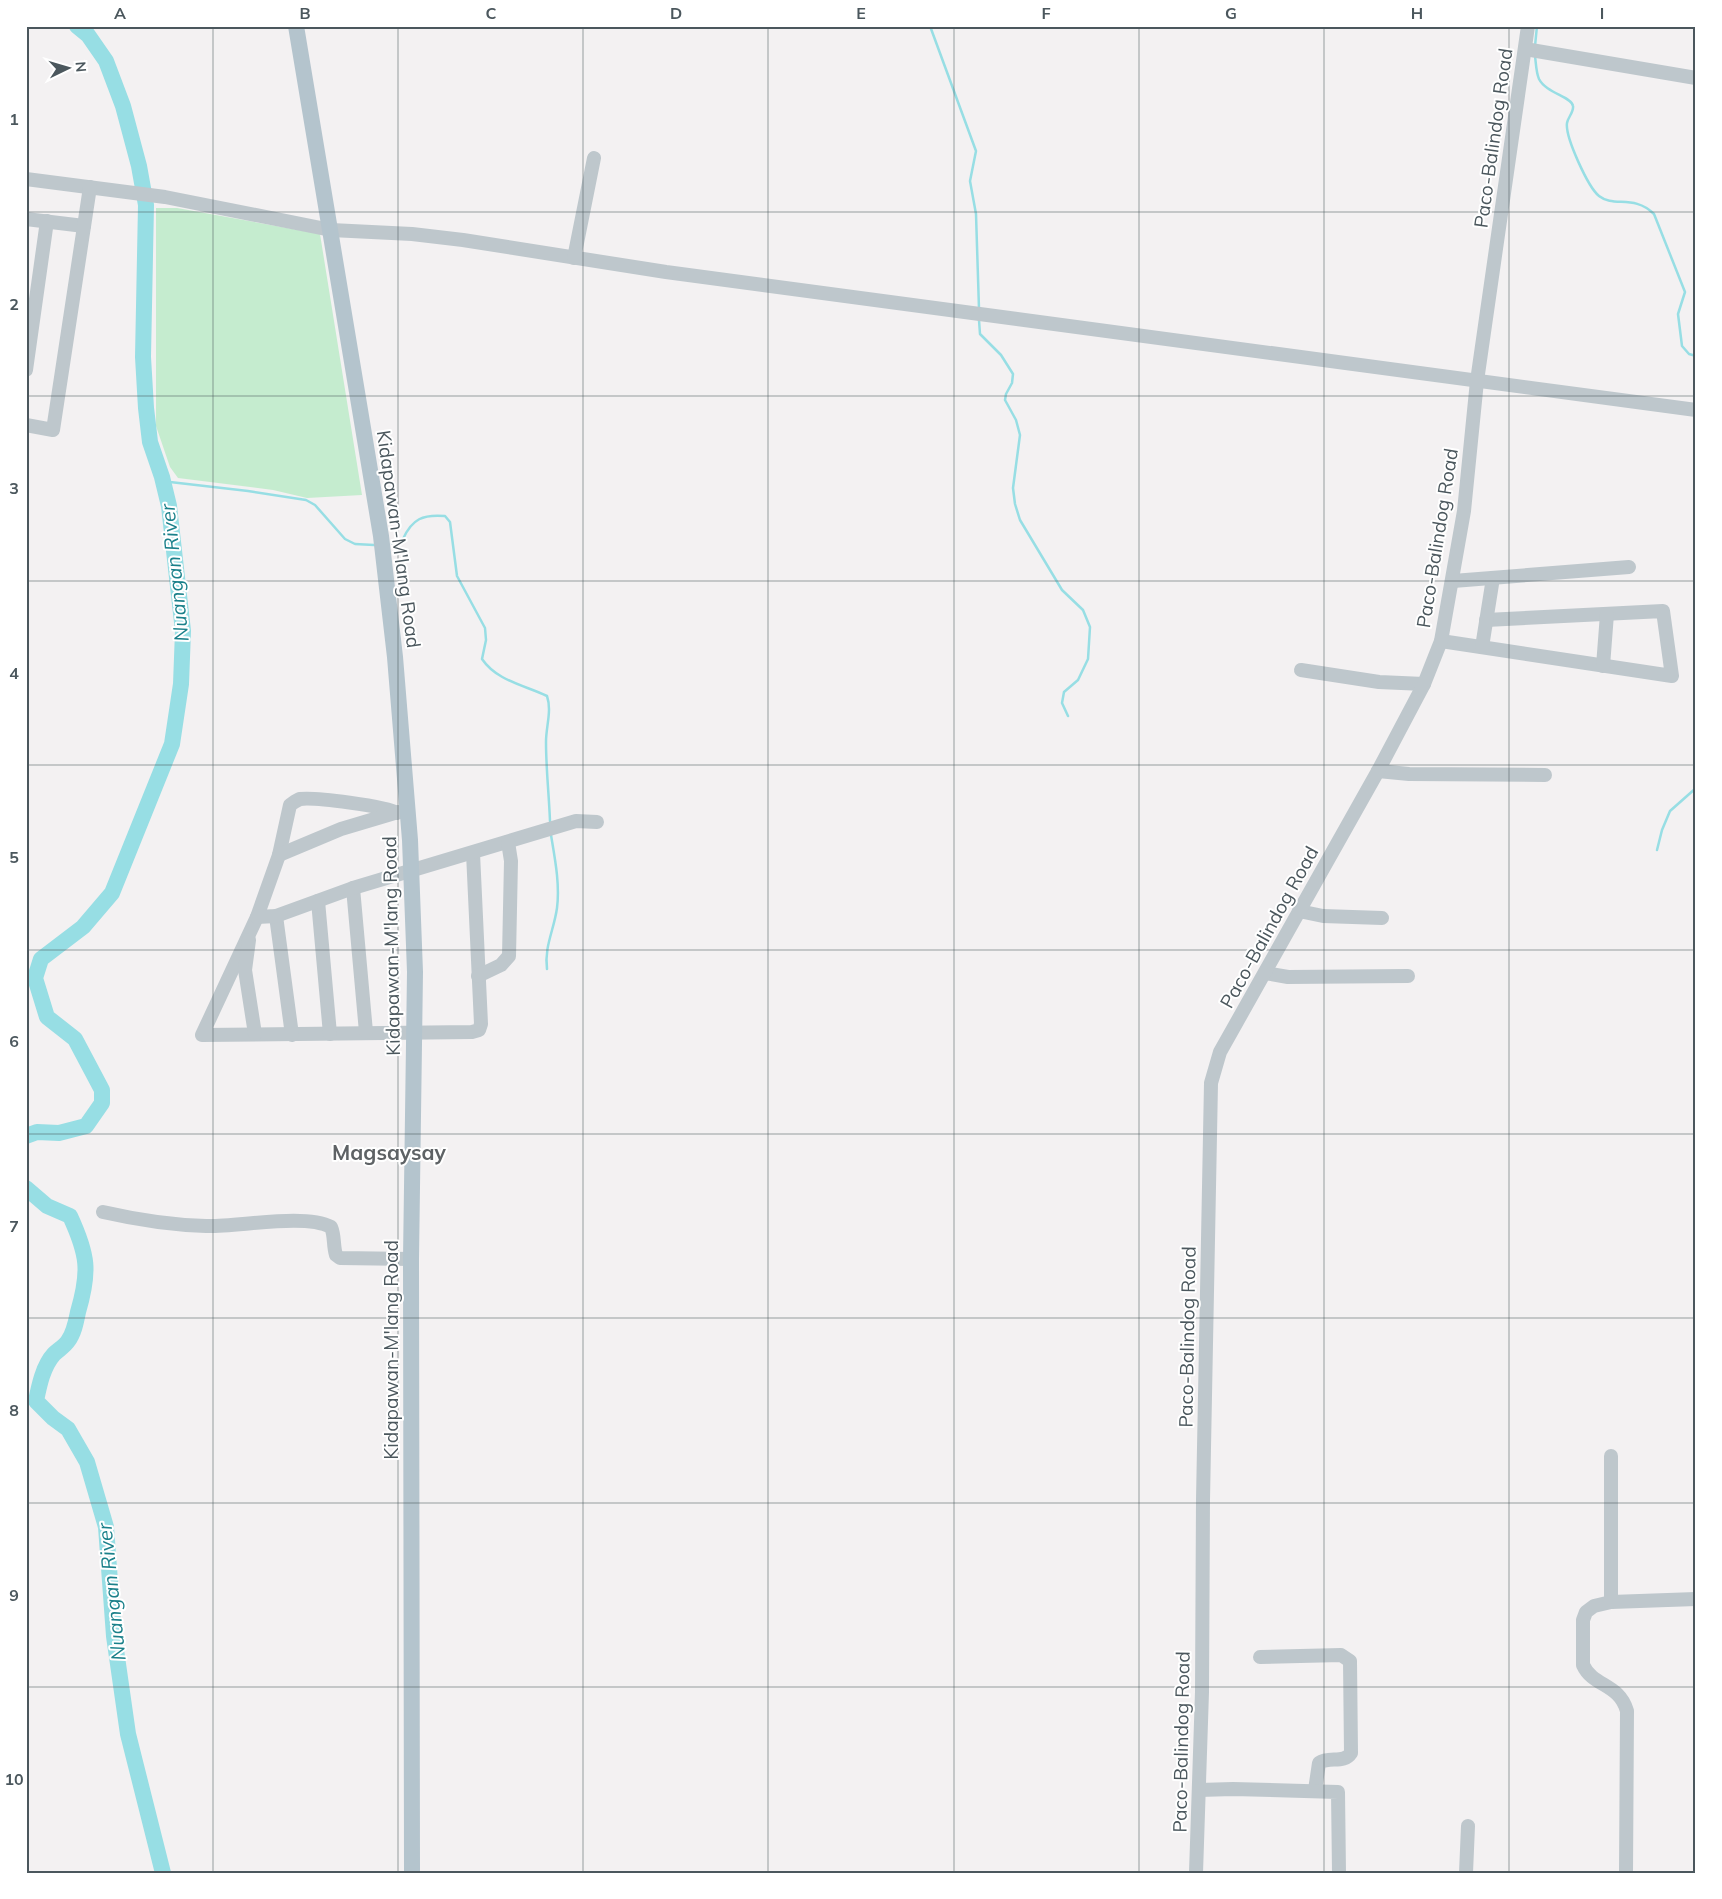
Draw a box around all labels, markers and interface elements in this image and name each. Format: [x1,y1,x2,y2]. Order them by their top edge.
text: A [114,3,126,23]
text: B [299,3,311,23]
text: C [486,3,497,23]
text: D [670,3,682,23]
text: E [856,3,866,23]
text: F [1041,3,1051,23]
text: G [1225,3,1237,23]
text: H [1411,3,1423,23]
text: I [1600,3,1604,23]
north arrow [42,42,92,92]
street label: Paco-Balindog Road [1468,46,1518,230]
text: N [72,61,90,73]
text: 1 [9,109,19,129]
text: 2 [9,294,19,314]
street label: Kidapawan-M'lang Road [372,429,426,649]
street label: Paco-Balindog Road [1411,446,1463,630]
text: 3 [9,478,19,498]
water label: Nuangan River [154,502,194,643]
text: 4 [9,663,19,683]
street label: Kidapawan-M'lang Road [377,836,405,1056]
street label: Paco-Balindog Road [1214,842,1324,1012]
text: 5 [9,847,19,867]
text: 6 [9,1031,19,1051]
district label: Magsaysay [332,1139,447,1165]
text: 7 [9,1216,19,1236]
street label: Kidapawan-M'lang Road [379,1240,403,1460]
street label: Paco-Balindog Road [1173,1246,1201,1428]
text: 8 [9,1400,19,1420]
water label: Nuangan River [91,1521,131,1662]
text: 9 [9,1585,19,1605]
street label: Paco-Balindog Road [1167,1651,1195,1833]
text: 10 [4,1769,24,1789]

